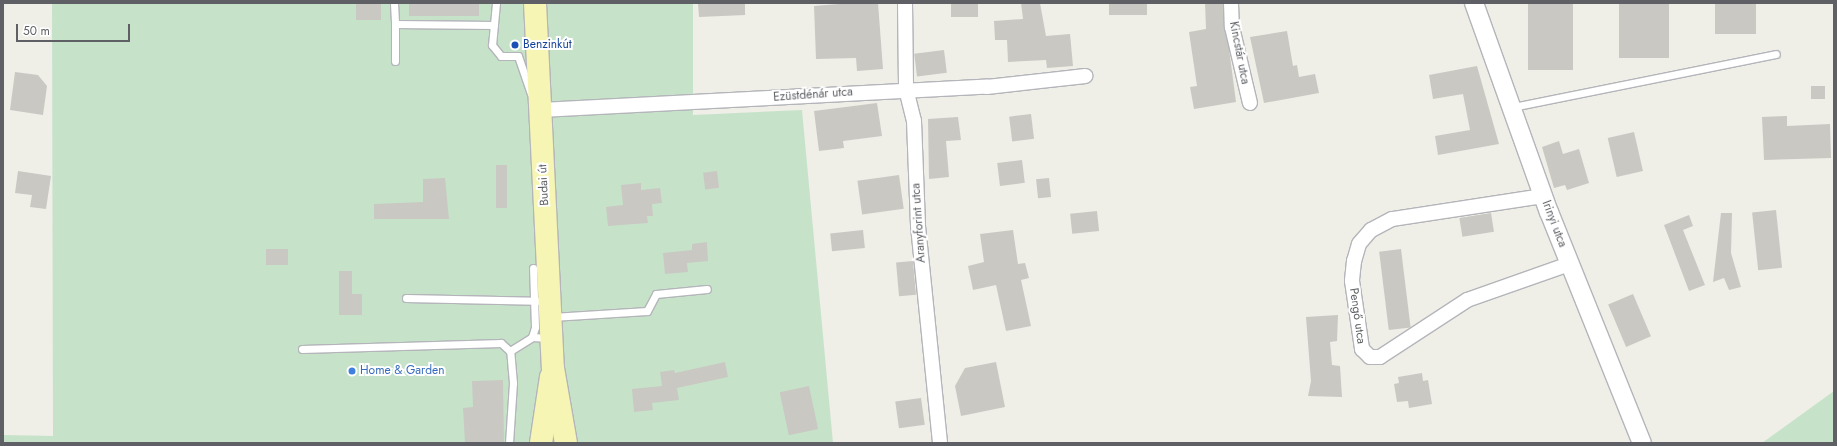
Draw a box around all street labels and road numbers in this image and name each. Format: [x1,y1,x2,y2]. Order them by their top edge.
street label: Kincstár utca [1226,20,1252,86]
street label: Ezüstdénár utca [773,85,853,105]
street label: Budai út [536,164,552,206]
street label: Aranyforint utca [909,183,929,263]
street label: Irinyi utca [1538,198,1570,250]
street label: Pengő utca [1346,287,1368,345]

